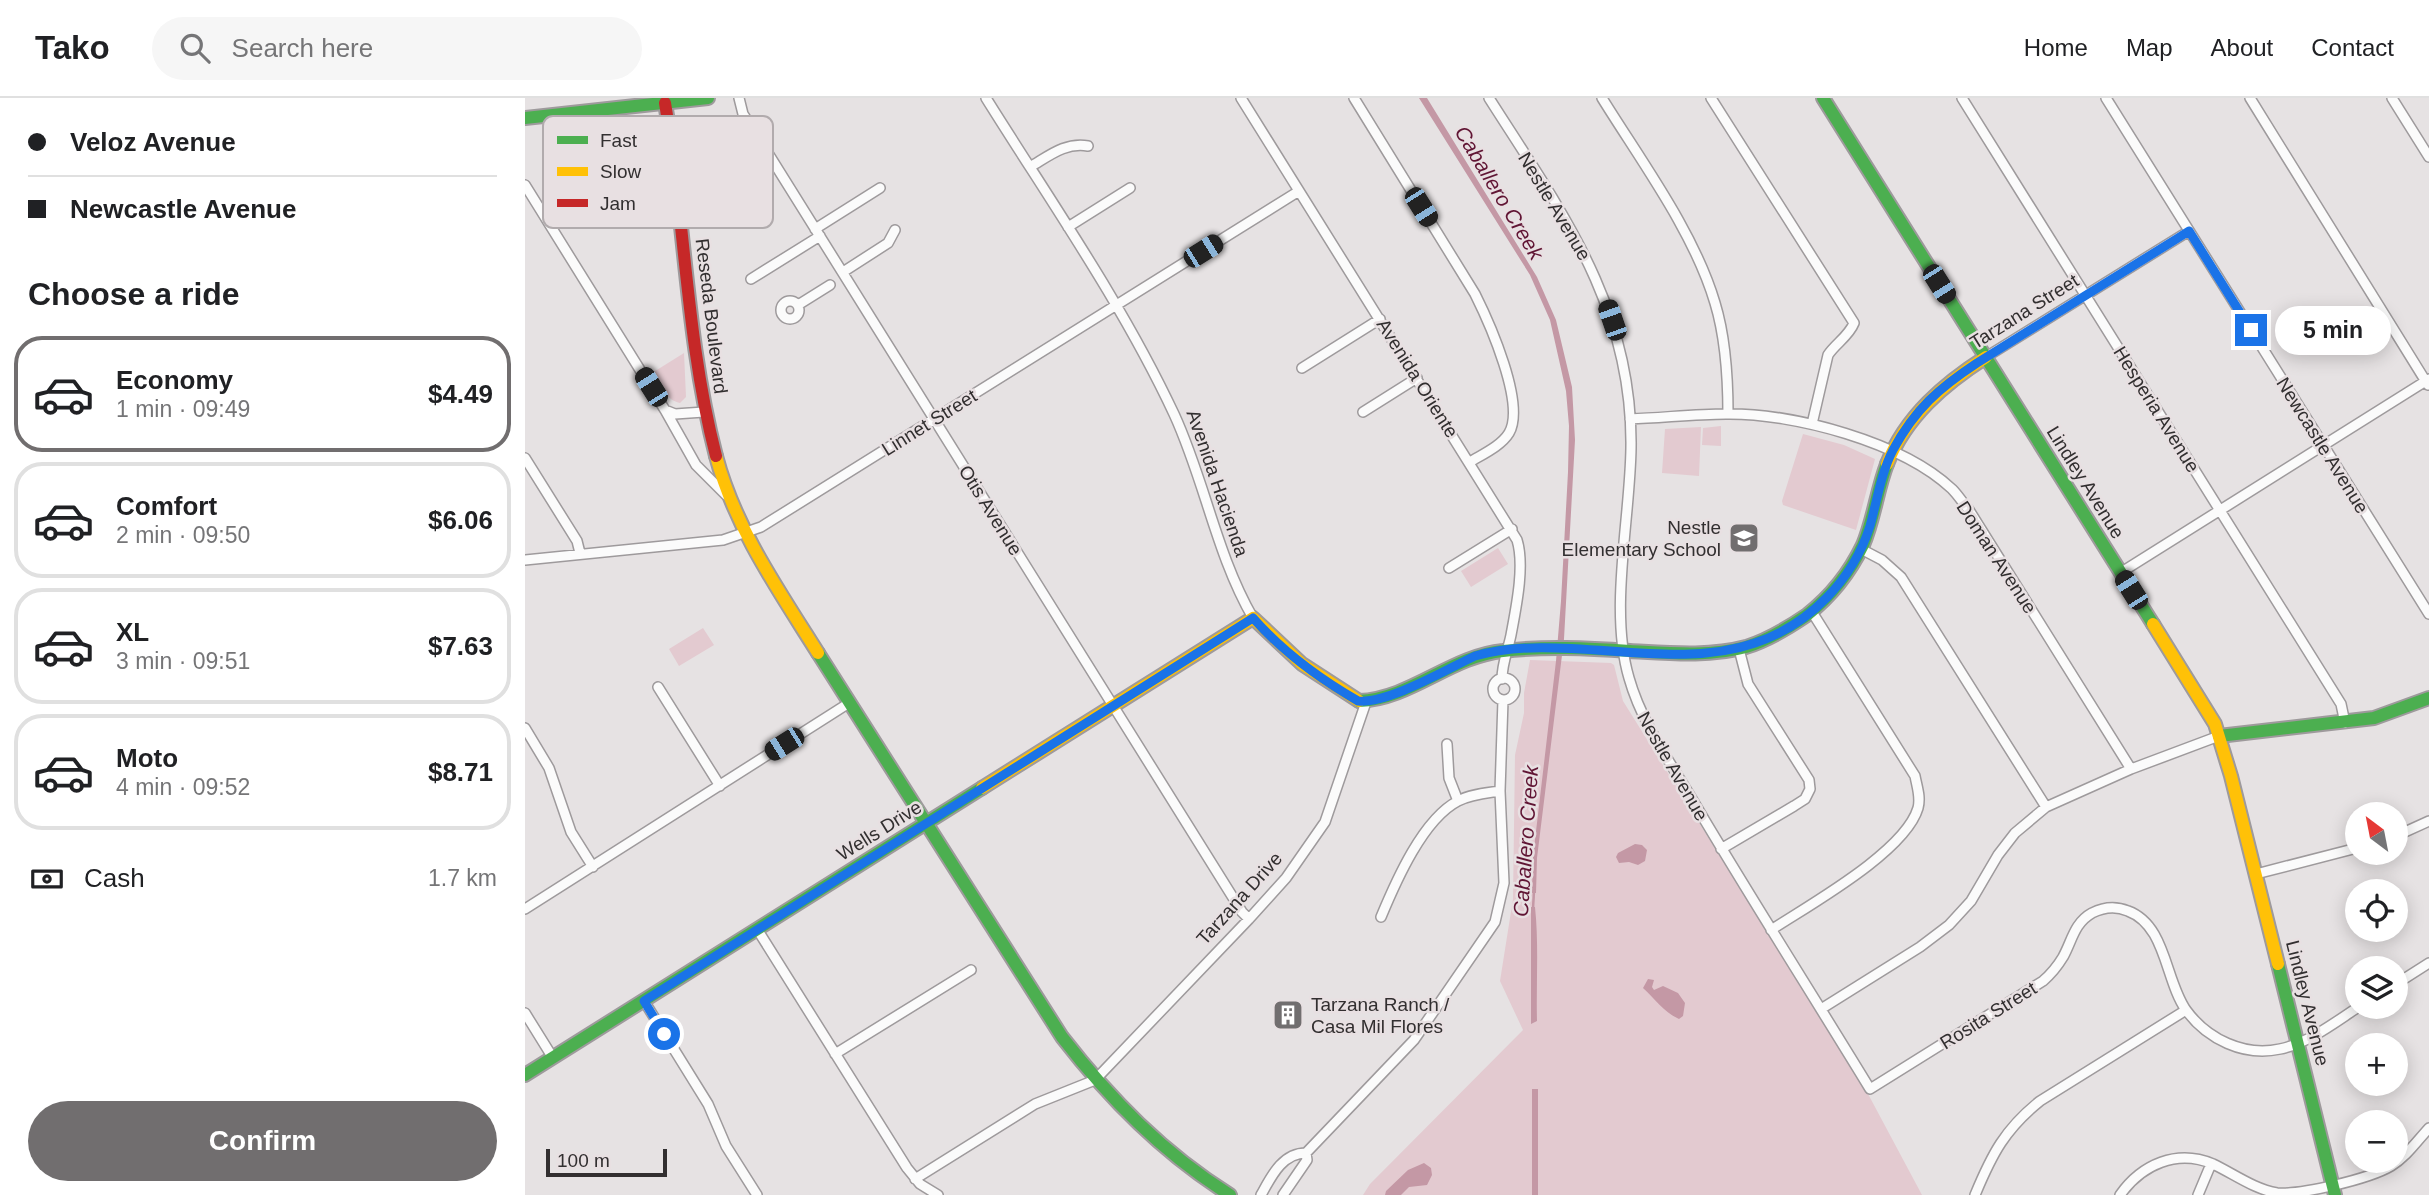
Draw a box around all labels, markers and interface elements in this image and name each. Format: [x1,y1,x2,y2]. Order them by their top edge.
search box [152,17,642,80]
text: Tako [35,29,110,66]
icon: search [176,29,214,67]
text: Search here [232,33,373,63]
text: Home [2024,34,2088,61]
text: Map [2126,34,2173,61]
text: About [2211,34,2273,61]
text: Contact [2311,34,2394,61]
legend [543,116,773,228]
water label: Caballero Creek [1450,122,1549,265]
text: Veloz Avenue [70,127,236,157]
text: Fast [600,130,638,151]
street label: Nestle Avenue [1514,148,1595,264]
text: Slow [600,161,641,182]
car [1401,184,1442,230]
text: Jam [600,193,636,214]
text: Newcastle Avenue [70,194,296,224]
car [1180,231,1227,271]
street label: Reseda Boulevard [692,237,731,395]
car [1919,261,1960,307]
street label: Tarzana Street [1966,269,2083,353]
text: Choose a ride [28,276,240,312]
car [1596,297,1629,343]
callout: 5 min [2275,306,2391,354]
route end [2235,314,2267,346]
street label: Avenida Oriente [1373,315,1462,441]
text: 5 min [2303,317,2363,343]
street label: Hesperia Avenue [2109,342,2204,476]
icon: car [32,363,95,426]
car [631,364,672,410]
text: Economy [116,365,233,395]
street label: Newcastle Avenue [2272,374,2373,517]
text: $4.49 [428,379,493,409]
street label: Linnet Street [878,385,981,460]
text: 1 min · 09:49 [116,396,250,422]
street label: Avenida Hacienda [1183,407,1253,560]
street label: Lindley Avenue [2043,422,2129,542]
street label: Otis Avenue [955,461,1027,559]
icon: car [32,489,95,552]
text: Comfort [116,491,217,521]
street label: Doman Avenue [1952,497,2041,617]
text: $6.06 [428,505,493,535]
place label: Nestle Elementary School [1562,517,1721,560]
school or university icon: Nestle Elementary School [1727,521,1761,555]
text: 2 min · 09:50 [116,522,250,548]
car [2111,567,2152,613]
icon: car [32,615,95,678]
text: XL [116,617,149,647]
text: $7.63 [428,631,493,661]
text: 3 min · 09:51 [116,648,250,674]
street label: Nestle Avenue [1633,708,1712,824]
car [761,724,808,764]
icon: car [32,741,95,804]
text: Moto [116,743,178,773]
text: $8.71 [428,757,493,787]
water label: Caballero Creek [1509,763,1542,917]
text: 4 min · 09:52 [116,774,250,800]
street label: Wells Drive [833,796,925,865]
north arrow [2345,802,2408,864]
map controls [2345,802,2408,1173]
street label: Tarzana Drive [1192,848,1286,949]
icon: cash [28,860,66,898]
text: Cash [84,863,145,893]
text: 1.7 km [428,865,497,891]
button: locate [2345,879,2408,942]
street label: Lindley Avenue [2282,938,2333,1068]
button: layers [2345,956,2408,1019]
street label: Rosita Street [1936,977,2041,1053]
place label: Tarzana Ranch / Casa Mil Flores [1311,994,1450,1037]
building icon: Tarzana Ranch / Casa Mil Flores [1271,998,1305,1032]
route start [648,1018,680,1050]
button: + [2345,1033,2408,1096]
button: Confirm [28,1101,497,1181]
button: − [2345,1110,2408,1173]
scale bar [546,1146,667,1178]
text: 100 m [557,1150,610,1171]

